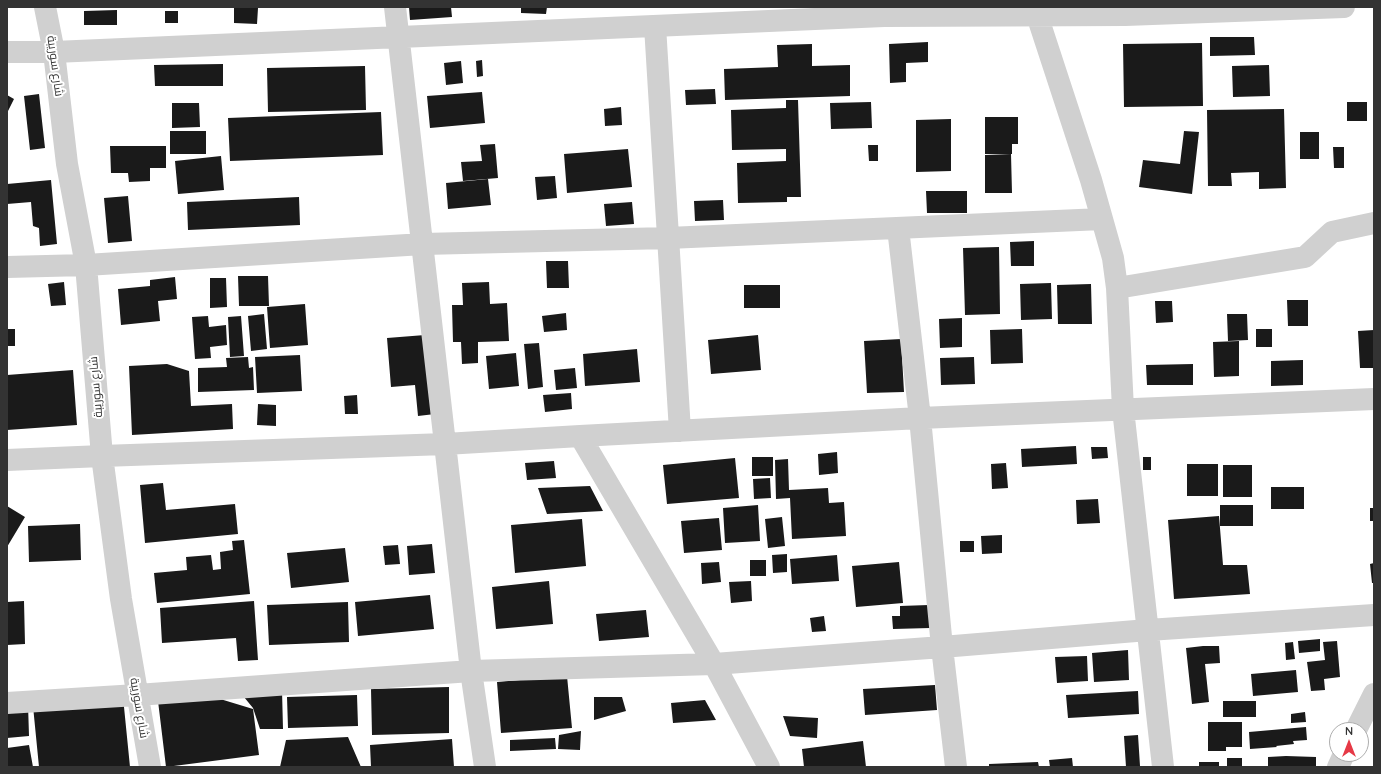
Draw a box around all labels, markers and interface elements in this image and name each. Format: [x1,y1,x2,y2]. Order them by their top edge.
street label: شارع سوريبة [44,35,66,97]
street label: شارع سوريبة [86,356,106,418]
street label: شارع سوريبة [127,677,151,739]
north arrow [1329,722,1369,762]
text: N [1345,724,1353,738]

